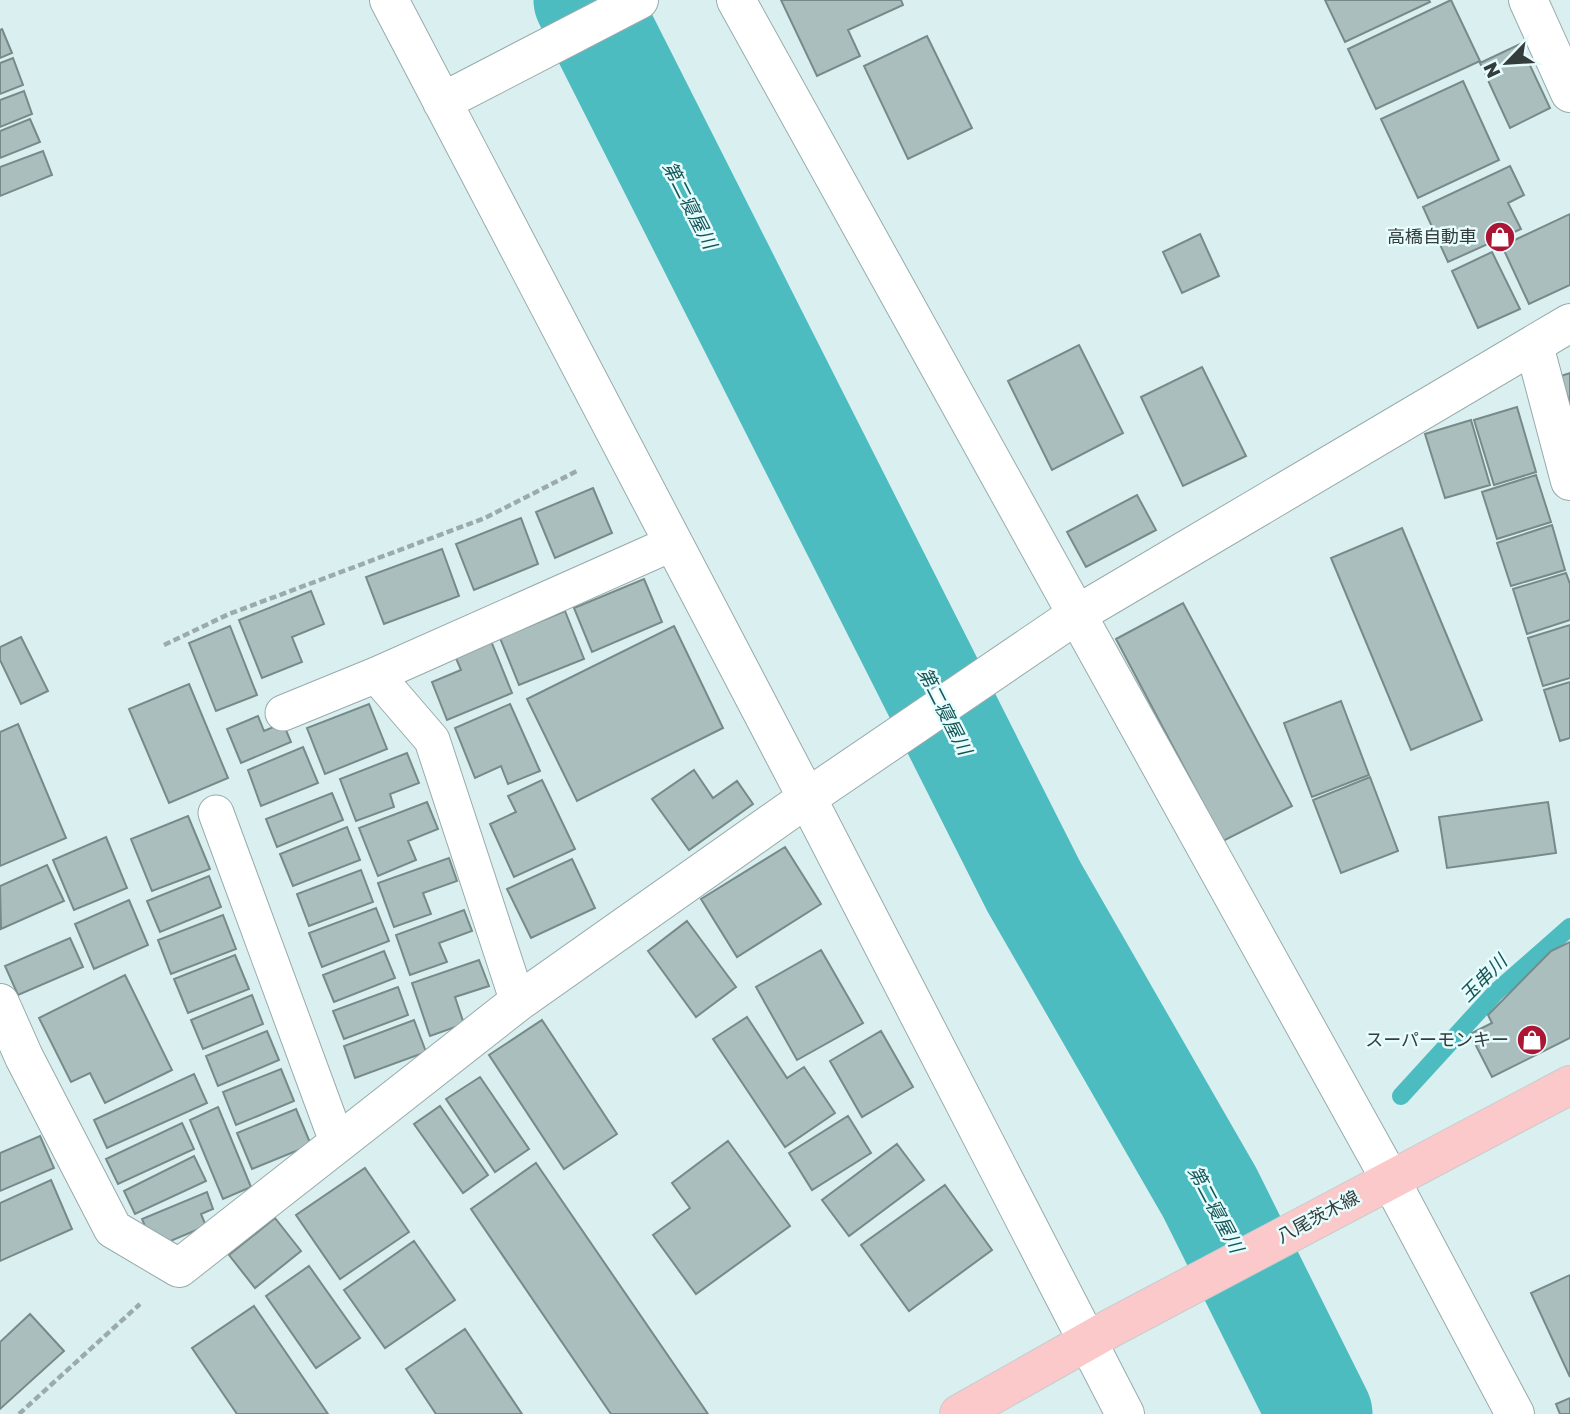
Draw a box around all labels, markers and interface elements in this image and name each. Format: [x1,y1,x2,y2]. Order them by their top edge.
north arrow [1472,28,1542,98]
text: N [1478,59,1505,82]
water label: 第二寝屋川 [659,157,723,254]
shop icon: 高橋自動車 [1483,220,1517,254]
place label: 高橋自動車 [1387,225,1477,247]
water label: 第二寝屋川 [914,663,978,760]
water label: 玉串川 [1454,948,1512,1006]
shop icon: スーパーモンキー [1515,1023,1549,1057]
place label: スーパーモンキー [1365,1028,1509,1050]
water label: 第二寝屋川 [1184,1161,1250,1258]
street label: 八尾茨木線 [1273,1185,1362,1247]

